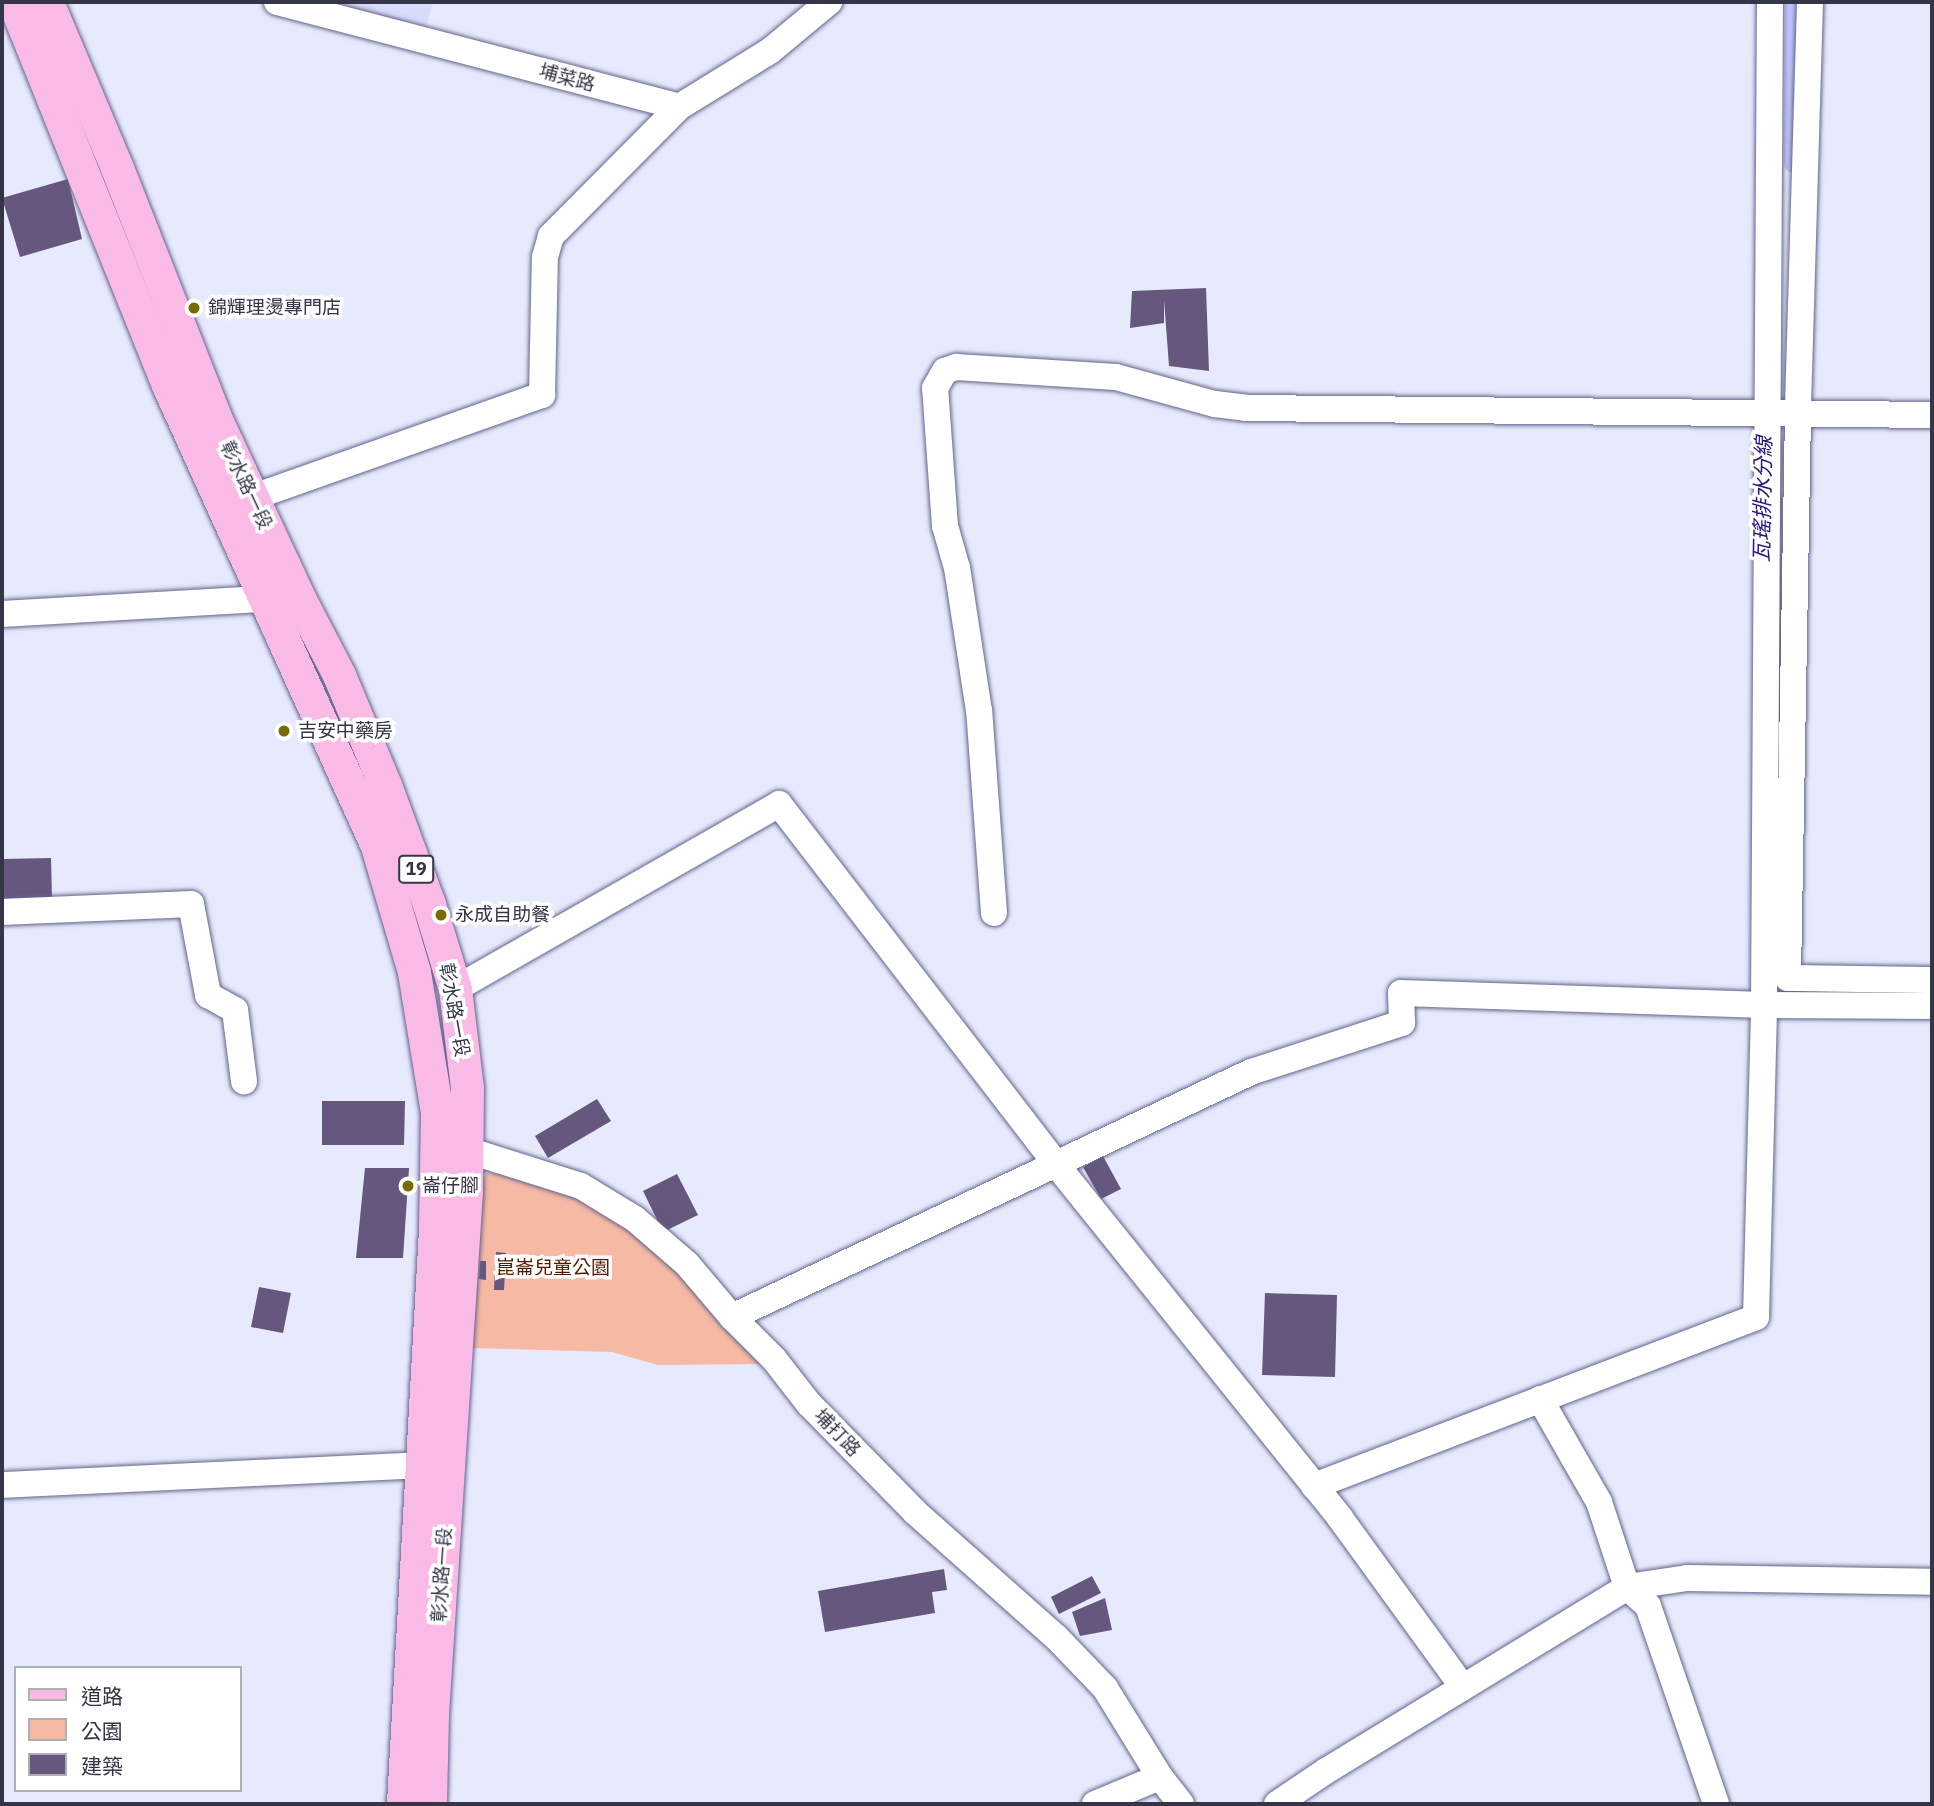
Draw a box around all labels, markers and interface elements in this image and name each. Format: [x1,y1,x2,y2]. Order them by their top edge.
street label: 埔菜路 [537,60,597,96]
place label: 錦輝理燙專門店 [208,297,341,319]
marker: 錦輝理燙專門店 [186,300,202,316]
water label: 瓦瑤排水分線 [1748,436,1776,562]
street label: 彰水路一段 [216,437,276,533]
place label: 吉安中藥房 [298,720,393,742]
marker: 吉安中藥房 [276,723,292,739]
road number: 19 [397,854,435,884]
place label: 永成自助餐 [455,904,550,926]
marker: 永成自助餐 [433,907,449,923]
street label: 彰水路一段 [435,961,473,1059]
place label: 崙仔腳 [422,1175,479,1197]
marker: 崙仔腳 [400,1178,416,1194]
park label: 崑崙兒童公園 [496,1257,610,1279]
street label: 埔打路 [809,1405,865,1461]
street label: 彰水路一段 [427,1527,457,1623]
legend [14,1666,242,1792]
text: 道路 [81,1682,123,1710]
text: 公園 [81,1717,123,1745]
text: 建築 [81,1752,123,1780]

